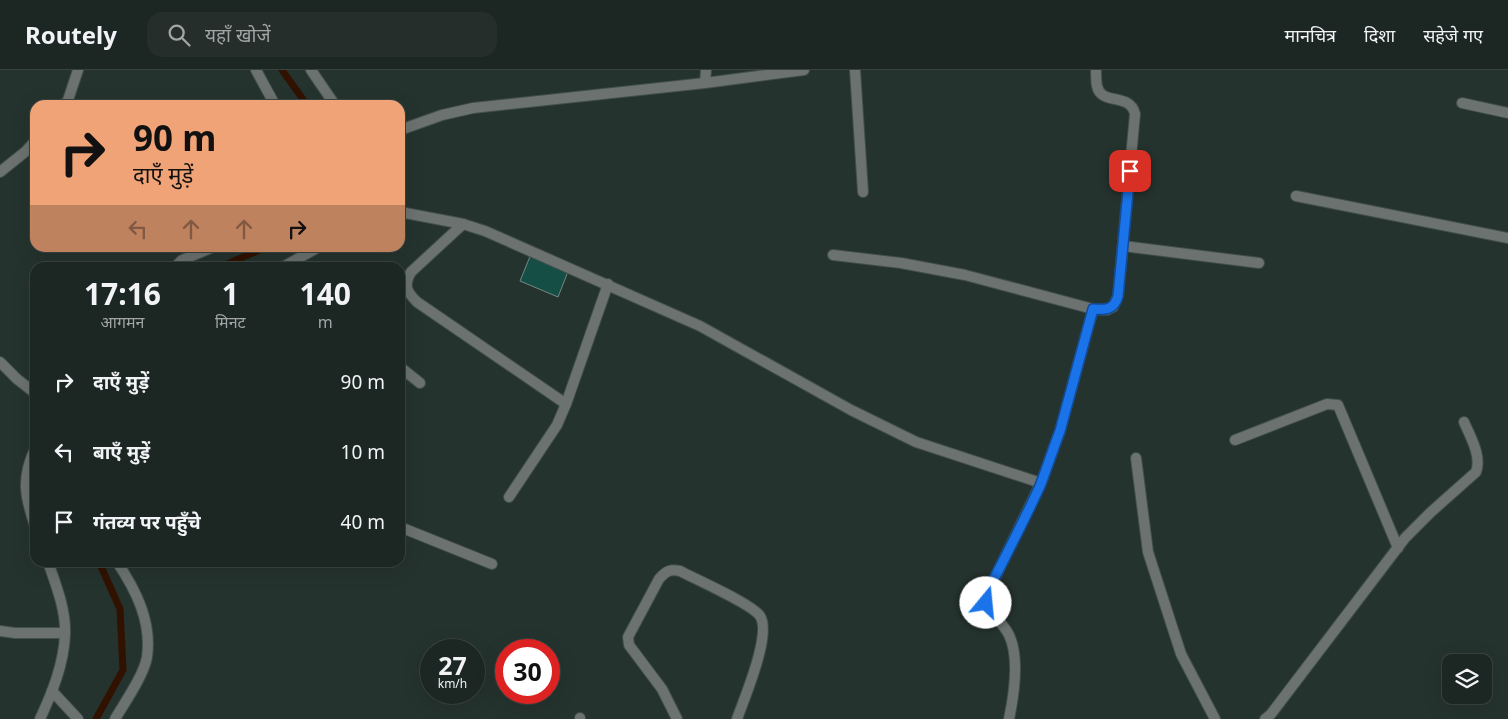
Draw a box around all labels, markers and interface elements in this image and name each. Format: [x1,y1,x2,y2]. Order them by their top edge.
search box [147,12,497,57]
text: Routely [25,18,117,51]
icon: search [165,21,193,49]
text: यहाँ खोजें [205,22,270,48]
text: मानचित्र [1285,23,1336,47]
text: दिशा [1364,23,1395,47]
text: सहेजे गए [1423,23,1483,47]
text: 90 m [133,114,216,161]
icon: right [50,120,115,185]
pin [1109,150,1151,192]
icon: arrive [1116,157,1144,185]
text: दाएँ मुड़ें [133,159,193,189]
icon: left [124,215,152,243]
icon: ahead [177,215,205,243]
icon: ahead [230,215,258,243]
icon: right [283,215,311,243]
text: 17:16 [84,273,161,314]
text: 1 [222,273,239,314]
text: 140 [300,273,351,314]
text: आगमन [101,311,144,333]
text: मिनट [215,311,246,333]
text: m [318,311,333,333]
icon: right [50,368,78,396]
text: दाएँ मुड़ें [93,369,149,395]
text: 90 m [341,369,385,395]
icon: left [50,438,78,466]
text: बाएँ मुड़ें [93,439,150,465]
text: 10 m [341,439,385,465]
icon: arrive [50,508,78,536]
text: गंतव्य पर पहुँचे [93,509,201,535]
text: 40 m [341,509,385,535]
position arrow [959,576,1011,628]
speed limit sign: 30 [495,639,560,704]
text: 27 [438,648,467,682]
map controls [1442,654,1492,704]
button: layers [1442,654,1492,704]
text: km/h [438,675,467,692]

